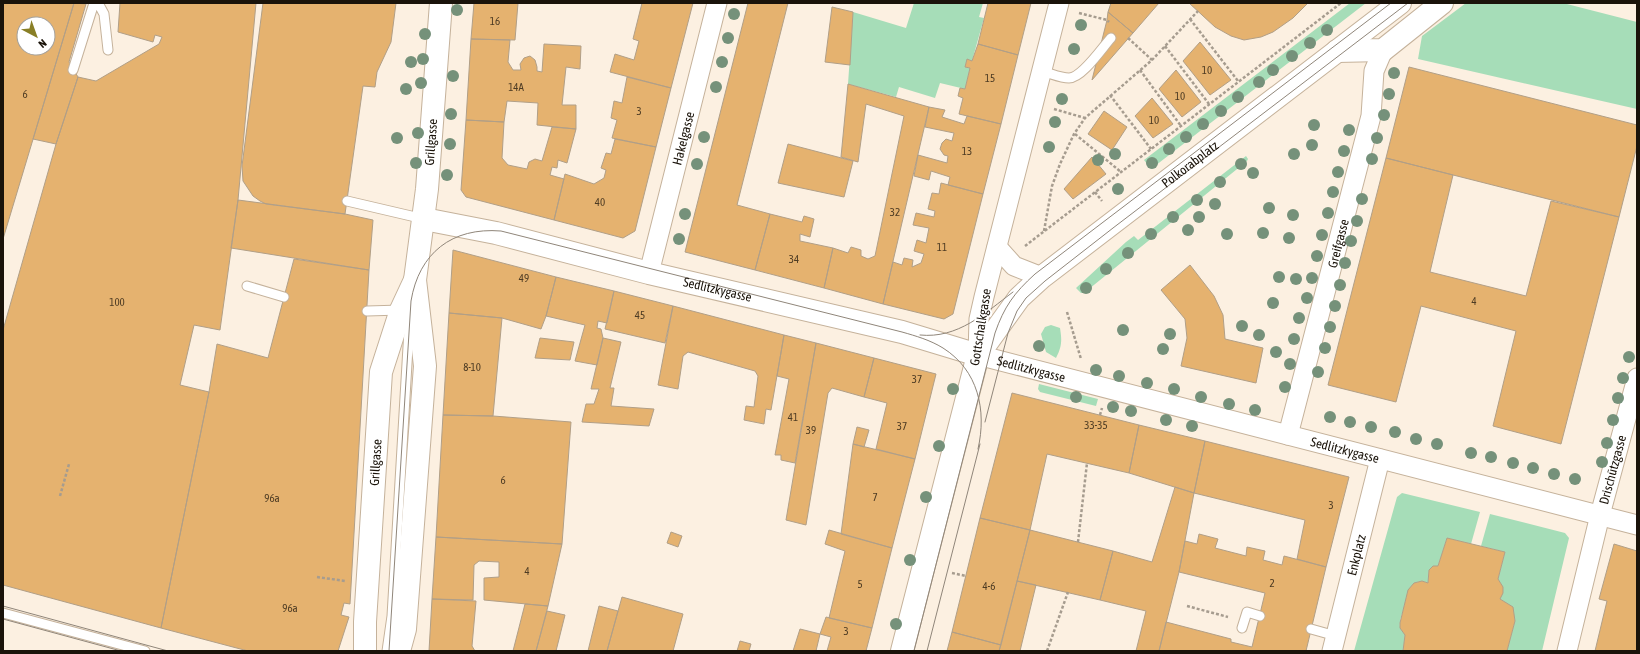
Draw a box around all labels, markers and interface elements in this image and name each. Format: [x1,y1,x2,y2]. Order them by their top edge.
house number: 16 [490,15,500,27]
north arrow [16,16,56,56]
text: N [36,37,49,50]
house number: 10 [1202,64,1212,76]
house number: 15 [985,72,995,84]
house number: 14A [508,81,524,93]
house number: 6 [22,88,28,100]
house number: 10 [1175,90,1185,102]
house number: 3 [636,105,642,117]
street label: Hakelgasse [669,110,697,167]
house number: 10 [1149,114,1159,126]
street label: Grillgasse [422,118,440,166]
street label: Polkorabplatz [1159,138,1222,191]
house number: 13 [962,145,972,157]
house number: 40 [595,196,605,208]
house number: 32 [890,206,900,218]
street label: Greifgasse [1325,217,1352,269]
house number: 11 [937,241,947,253]
house number: 34 [789,253,799,265]
house number: 49 [519,272,529,284]
street label: Sedlitzkygasse [682,274,753,305]
street label: Gottschalkgasse [967,287,994,367]
house number: 4 [1471,295,1477,307]
house number: 100 [109,296,125,308]
house number: 45 [635,309,645,321]
street label: Sedlitzkygasse [995,353,1067,385]
house number: 8-10 [463,361,481,373]
house number: 37 [912,373,922,385]
house number: 41 [788,411,798,423]
house number: 33-35 [1084,419,1108,431]
house number: 37 [897,420,907,432]
house number: 39 [806,424,816,436]
street label: Drischützgasse [1596,433,1629,506]
street label: Sedlitzkygasse [1309,434,1381,466]
street label: Grillgasse [367,438,385,486]
house number: 6 [500,474,506,486]
house number: 7 [872,491,878,503]
house number: 96a [264,492,280,504]
house number: 3 [1328,499,1334,511]
street label: Enkplatz [1344,533,1369,577]
house number: 4 [524,565,530,577]
house number: 2 [1269,577,1275,589]
house number: 5 [857,578,863,590]
house number: 4-6 [982,580,996,592]
house number: 96a [282,602,298,614]
house number: 3 [843,625,849,637]

